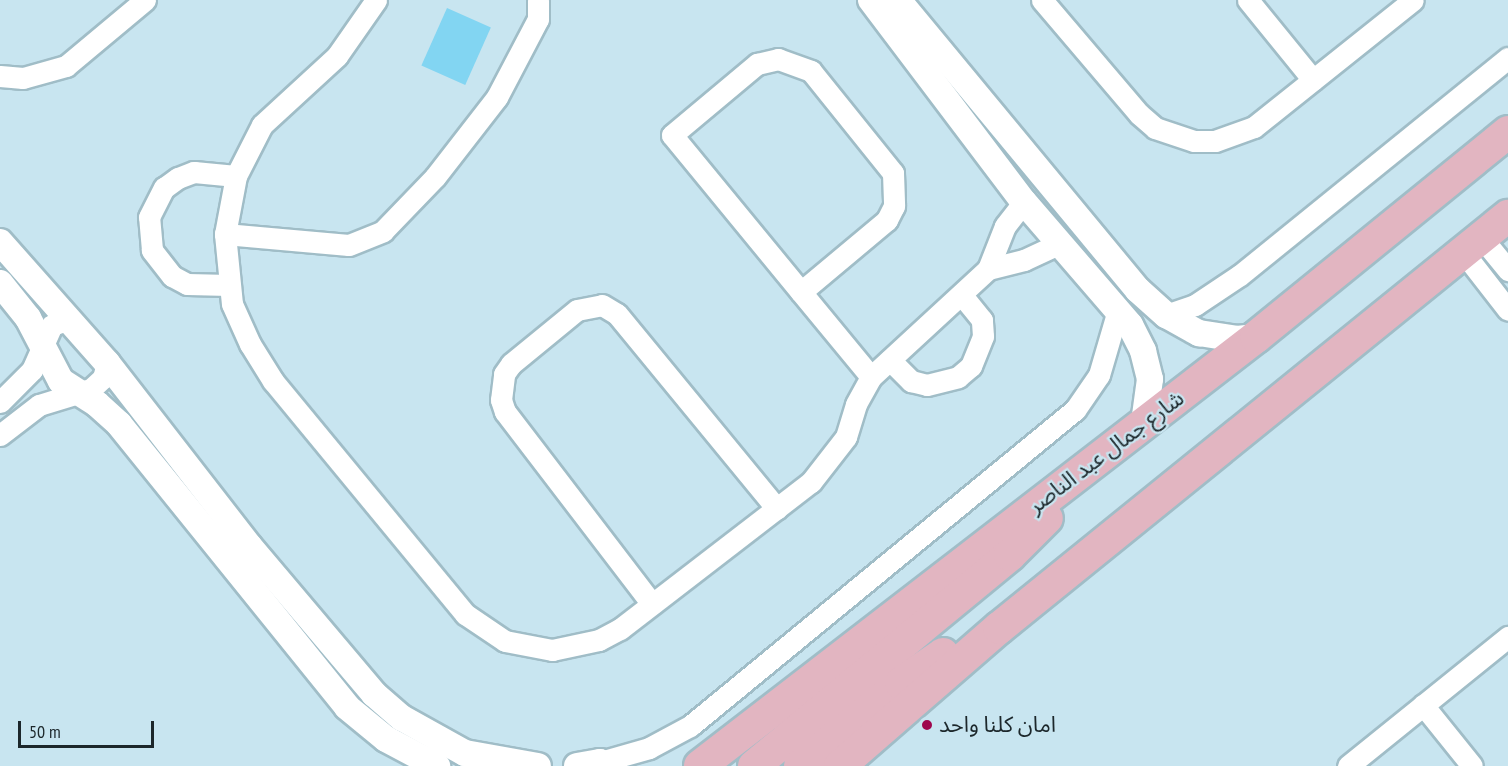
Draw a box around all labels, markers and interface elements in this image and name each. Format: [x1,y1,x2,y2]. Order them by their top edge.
street label: شارع جمال عبد الناصر [1023,385,1189,519]
scale bar [21,709,158,747]
place label: امان كلنا واحد [939,712,1056,738]
marker: امان كلنا واحد [920,718,934,732]
text: 50 m [29,720,61,743]

